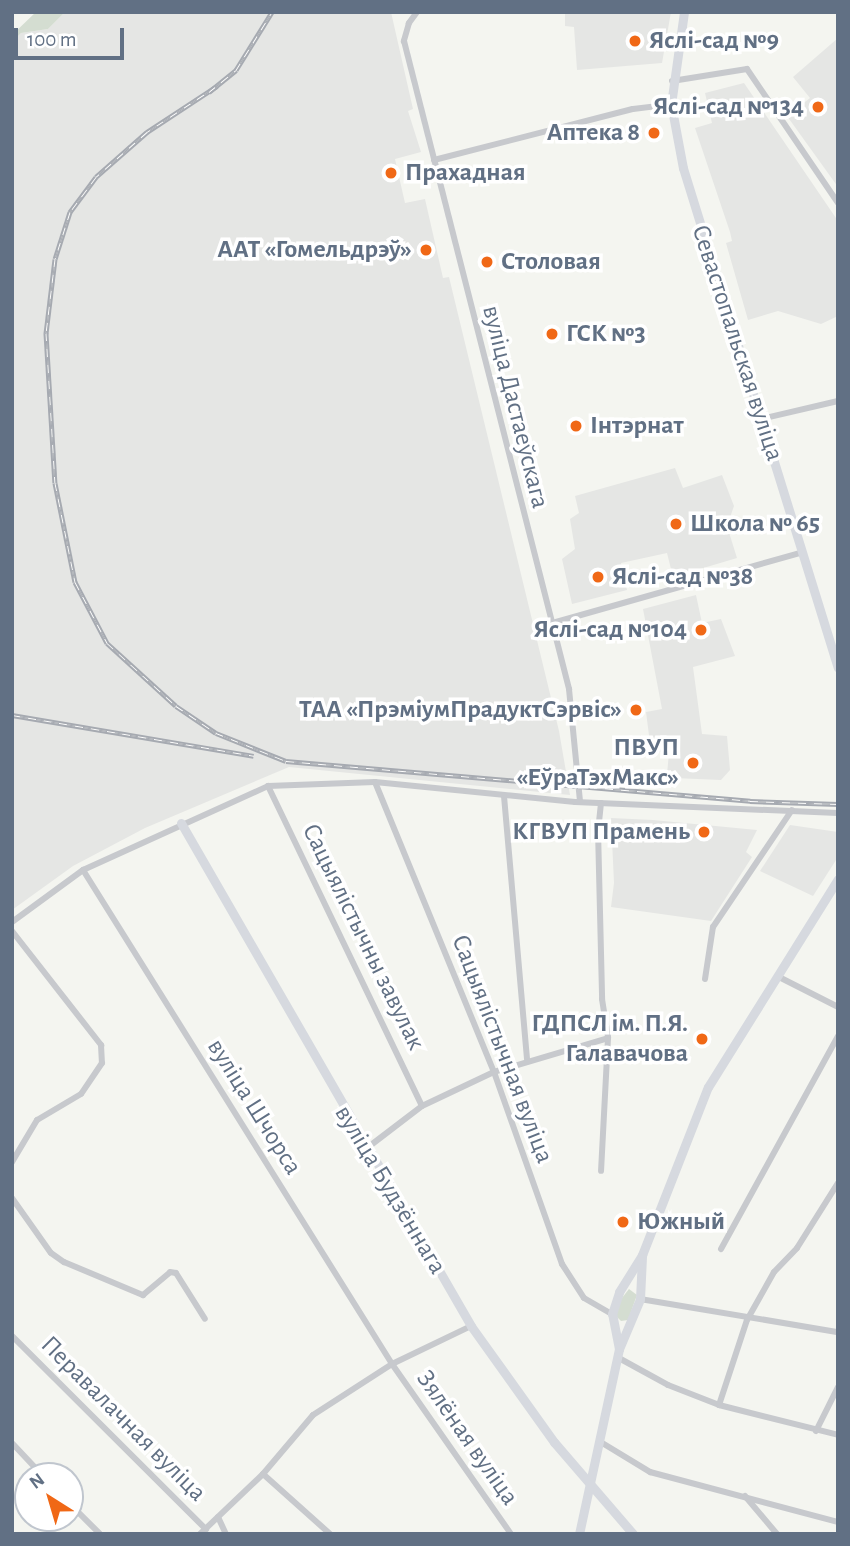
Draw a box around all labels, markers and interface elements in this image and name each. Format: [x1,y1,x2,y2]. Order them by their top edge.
scale bar [18,14,128,58]
place label: Яслі-сад №9 [649,25,779,57]
text: 100 m [27,29,77,50]
marker: Яслі-сад №9 [627,33,643,49]
place label: Яслі-сад №134 [653,91,804,123]
marker: Яслі-сад №134 [810,99,826,115]
place label: Аптека 8 [547,117,640,149]
marker: Аптека 8 [646,125,662,141]
place label: Прахадная [405,157,526,189]
marker: Прахадная [383,165,399,181]
street label: Севастопальская вуліца [684,221,790,465]
place label: ААТ «Гомельдрэў» [217,234,412,266]
marker: ААТ «Гомельдрэў» [418,242,434,258]
place label: Столовая [501,246,601,278]
marker: Столовая [479,254,495,270]
street label: вуліца Дастаеўскага [475,302,555,512]
place label: ГСК №3 [566,318,646,350]
marker: ГСК №3 [544,326,560,342]
place label: Інтэрнат [590,410,684,442]
marker: Інтэрнат [568,418,584,434]
place label: Школа № 65 [690,508,820,540]
marker: Школа № 65 [668,516,684,532]
place label: Яслі-сад №38 [612,561,753,593]
marker: Яслі-сад №38 [590,569,606,585]
place label: Яслі-сад №104 [534,614,687,646]
marker: Яслі-сад №104 [693,622,709,638]
place label: ТАА «ПрэміумПрадуктСэрвіс» [299,694,622,726]
marker: ТАА «ПрэміумПрадуктСэрвіс» [628,702,644,718]
place label: ПВУП «ЕўраТэхМакс» [516,732,679,794]
marker: ПВУП «ЕўраТэхМакс» [685,755,701,771]
place label: КГВУП Прамень [512,816,690,848]
street label: Сацыялістычны завулак [295,819,431,1055]
marker: КГВУП Прамень [696,824,712,840]
street label: Сацыялістычная вуліца [444,930,560,1168]
place label: ГДПСЛ ім. П.Я. Галавачова [531,1008,688,1070]
marker: ГДПСЛ ім. П.Я. Галавачова [694,1031,710,1047]
street label: вуліца Шчорса [200,1033,308,1181]
street label: вуліца Будзённага [327,1100,453,1280]
place label: Южный [637,1206,725,1238]
marker: Южный [615,1214,631,1230]
street label: Перавалачная вуліца [34,1330,212,1508]
street label: Зялёная вуліца [409,1364,525,1512]
north arrow [14,1462,84,1532]
text: N [26,1470,48,1493]

